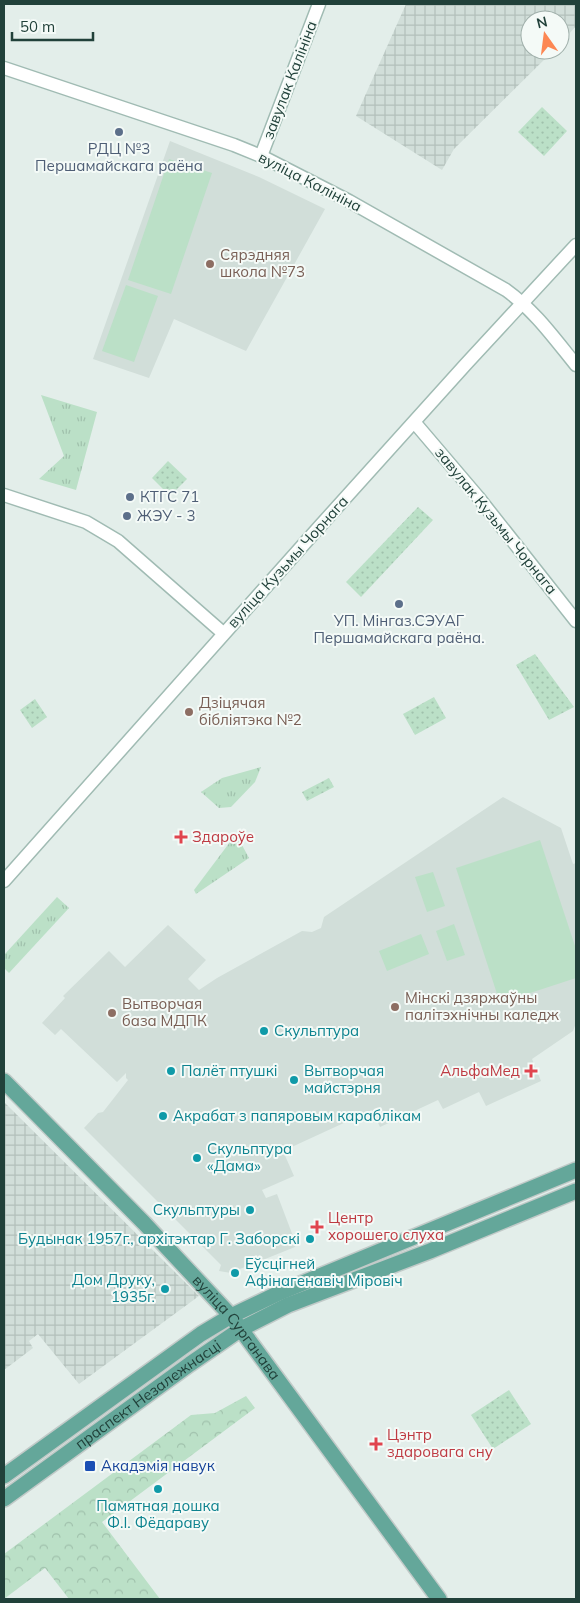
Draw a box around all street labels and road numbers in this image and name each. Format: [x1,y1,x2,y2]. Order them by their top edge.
street label: завулак Калініна [258,18,321,142]
street label: вуліца Калініна [256,147,365,216]
street label: завулак Кузьмы Чорнага [431,443,562,598]
street label: вуліца Кузьмы Чорнага [223,492,352,632]
street label: вуліца Сурганава [189,1271,285,1383]
street label: праспект Незалежнасці [71,1335,225,1453]

